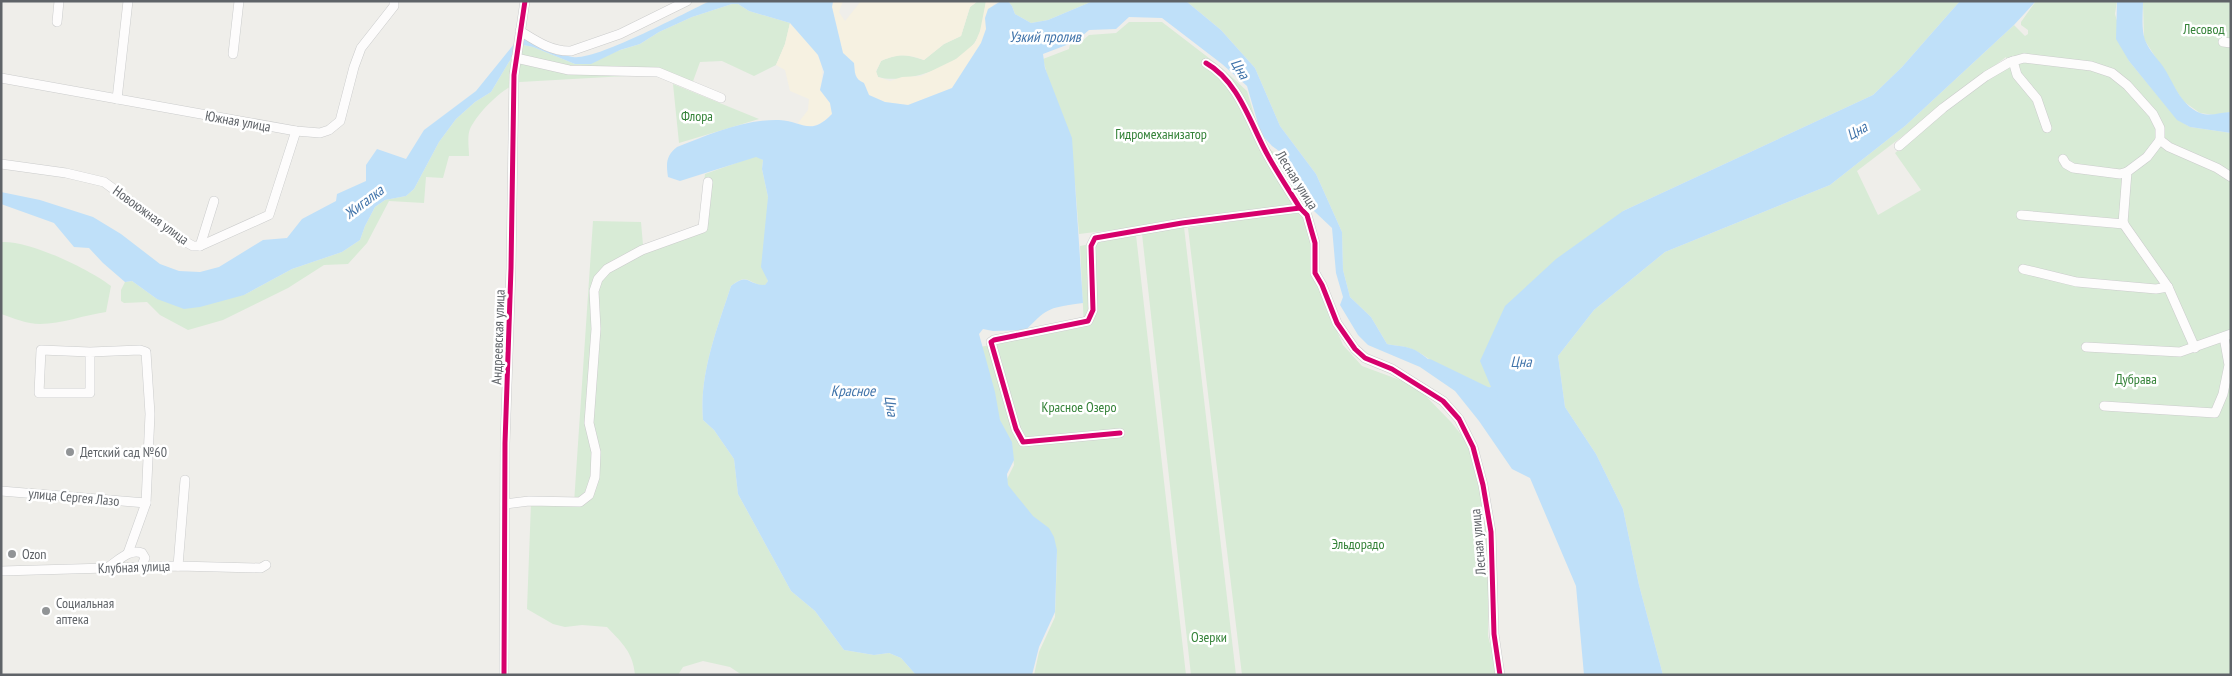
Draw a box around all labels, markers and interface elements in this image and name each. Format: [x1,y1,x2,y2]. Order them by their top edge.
park label: Лесовод [2182,20,2225,38]
water label: Узкий пролив [1009,27,1082,46]
water label: Цна [1227,55,1255,83]
street label: Южная улица [204,106,272,136]
park label: Флора [681,107,713,125]
water label: Цна [1843,117,1871,144]
park label: Гидромеханизатор [1115,125,1207,143]
street label: Лесная улица [1271,146,1322,213]
water label: Жигалка [339,180,388,223]
street label: Новоюжная улица [109,181,193,249]
street label: Андреевская улица [487,289,509,385]
water label: Цна [1511,352,1532,371]
park label: Дубрава [2115,370,2157,388]
water label: Красное [831,381,876,400]
water label: Цна [881,394,902,419]
park label: Красное Озеро [1042,398,1116,416]
place label: Детский сад №60 [80,443,167,461]
marker: Детский сад №60 [64,446,76,458]
street label: улица Сергея Лазо [28,484,120,510]
street label: Лесная улица [1466,508,1490,577]
park label: Эльдорадо [1331,535,1385,553]
place label: Ozon [22,545,47,563]
marker: Ozon [6,548,18,560]
street label: Клубная улица [97,557,171,577]
place label: Социальная аптека [56,594,114,628]
marker: Социальная аптека [40,605,52,617]
park label: Озерки [1191,628,1227,646]

